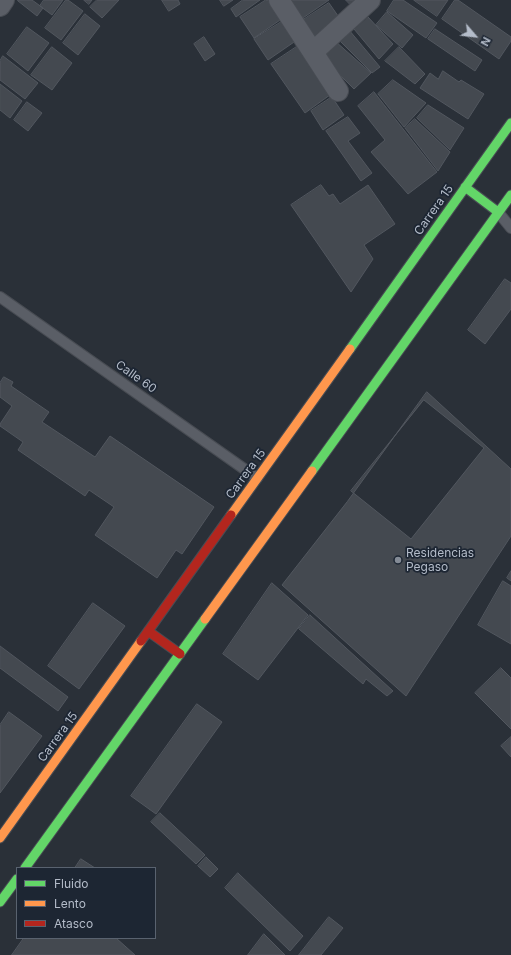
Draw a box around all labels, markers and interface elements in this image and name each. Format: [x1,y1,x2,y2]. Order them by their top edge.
north arrow [455,16,495,56]
text: N [477,35,494,49]
street label: Carrera 15 [411,182,457,238]
street label: Calle 60 [113,358,159,396]
street label: Carrera 15 [223,446,269,502]
place label: Residencias Pegaso [406,546,474,574]
marker: Residencias Pegaso [393,555,403,565]
street label: Carrera 15 [35,709,81,765]
legend [16,867,156,939]
text: Fluido [54,876,89,891]
text: Lento [54,896,86,911]
text: Atasco [54,916,93,931]

